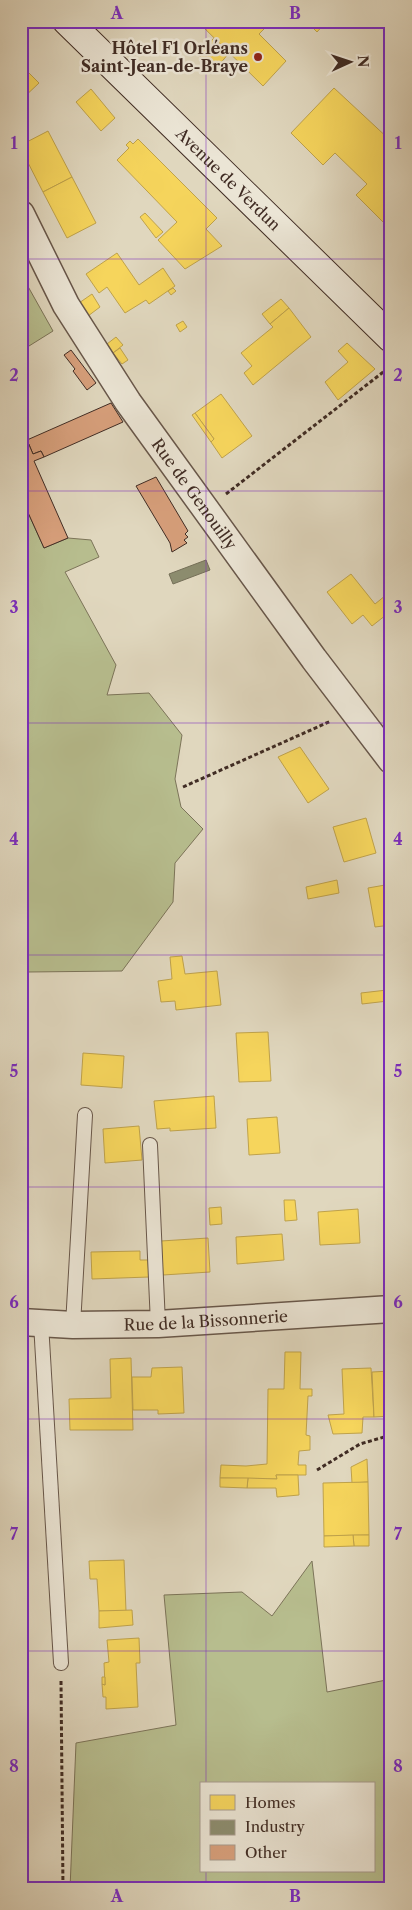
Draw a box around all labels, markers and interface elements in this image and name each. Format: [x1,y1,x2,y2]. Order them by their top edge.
text: A [110,3,124,23]
text: B [289,3,301,23]
place label: Hôtel F1 Orléans Saint-Jean-de-Braye [81,38,248,76]
north arrow [324,38,374,88]
marker: Hôtel F1 Orléans Saint-Jean-de-Braye [252,51,264,63]
text: N [354,55,372,68]
street label: Avenue de Verdun [171,123,285,235]
text: 1 [10,133,18,153]
text: 1 [394,133,402,153]
text: 2 [9,365,19,385]
text: 2 [393,365,403,385]
street label: Rue de Genouilly [148,434,242,554]
text: 3 [9,597,19,617]
text: 3 [393,597,403,617]
text: 4 [9,829,19,849]
text: 4 [393,829,403,849]
text: 5 [10,1061,19,1081]
text: 5 [394,1061,403,1081]
text: 6 [9,1292,19,1312]
text: 6 [393,1292,403,1312]
street label: Rue de la Bissonnerie [124,1306,289,1334]
text: 7 [10,1524,19,1544]
text: 7 [394,1524,403,1544]
text: 8 [9,1756,19,1776]
text: 8 [393,1756,403,1776]
legend [200,1782,374,1872]
text: Homes [245,1793,296,1812]
text: Industry [245,1817,305,1836]
text: Other [245,1843,288,1862]
text: A [110,1886,124,1906]
text: B [289,1886,301,1906]

